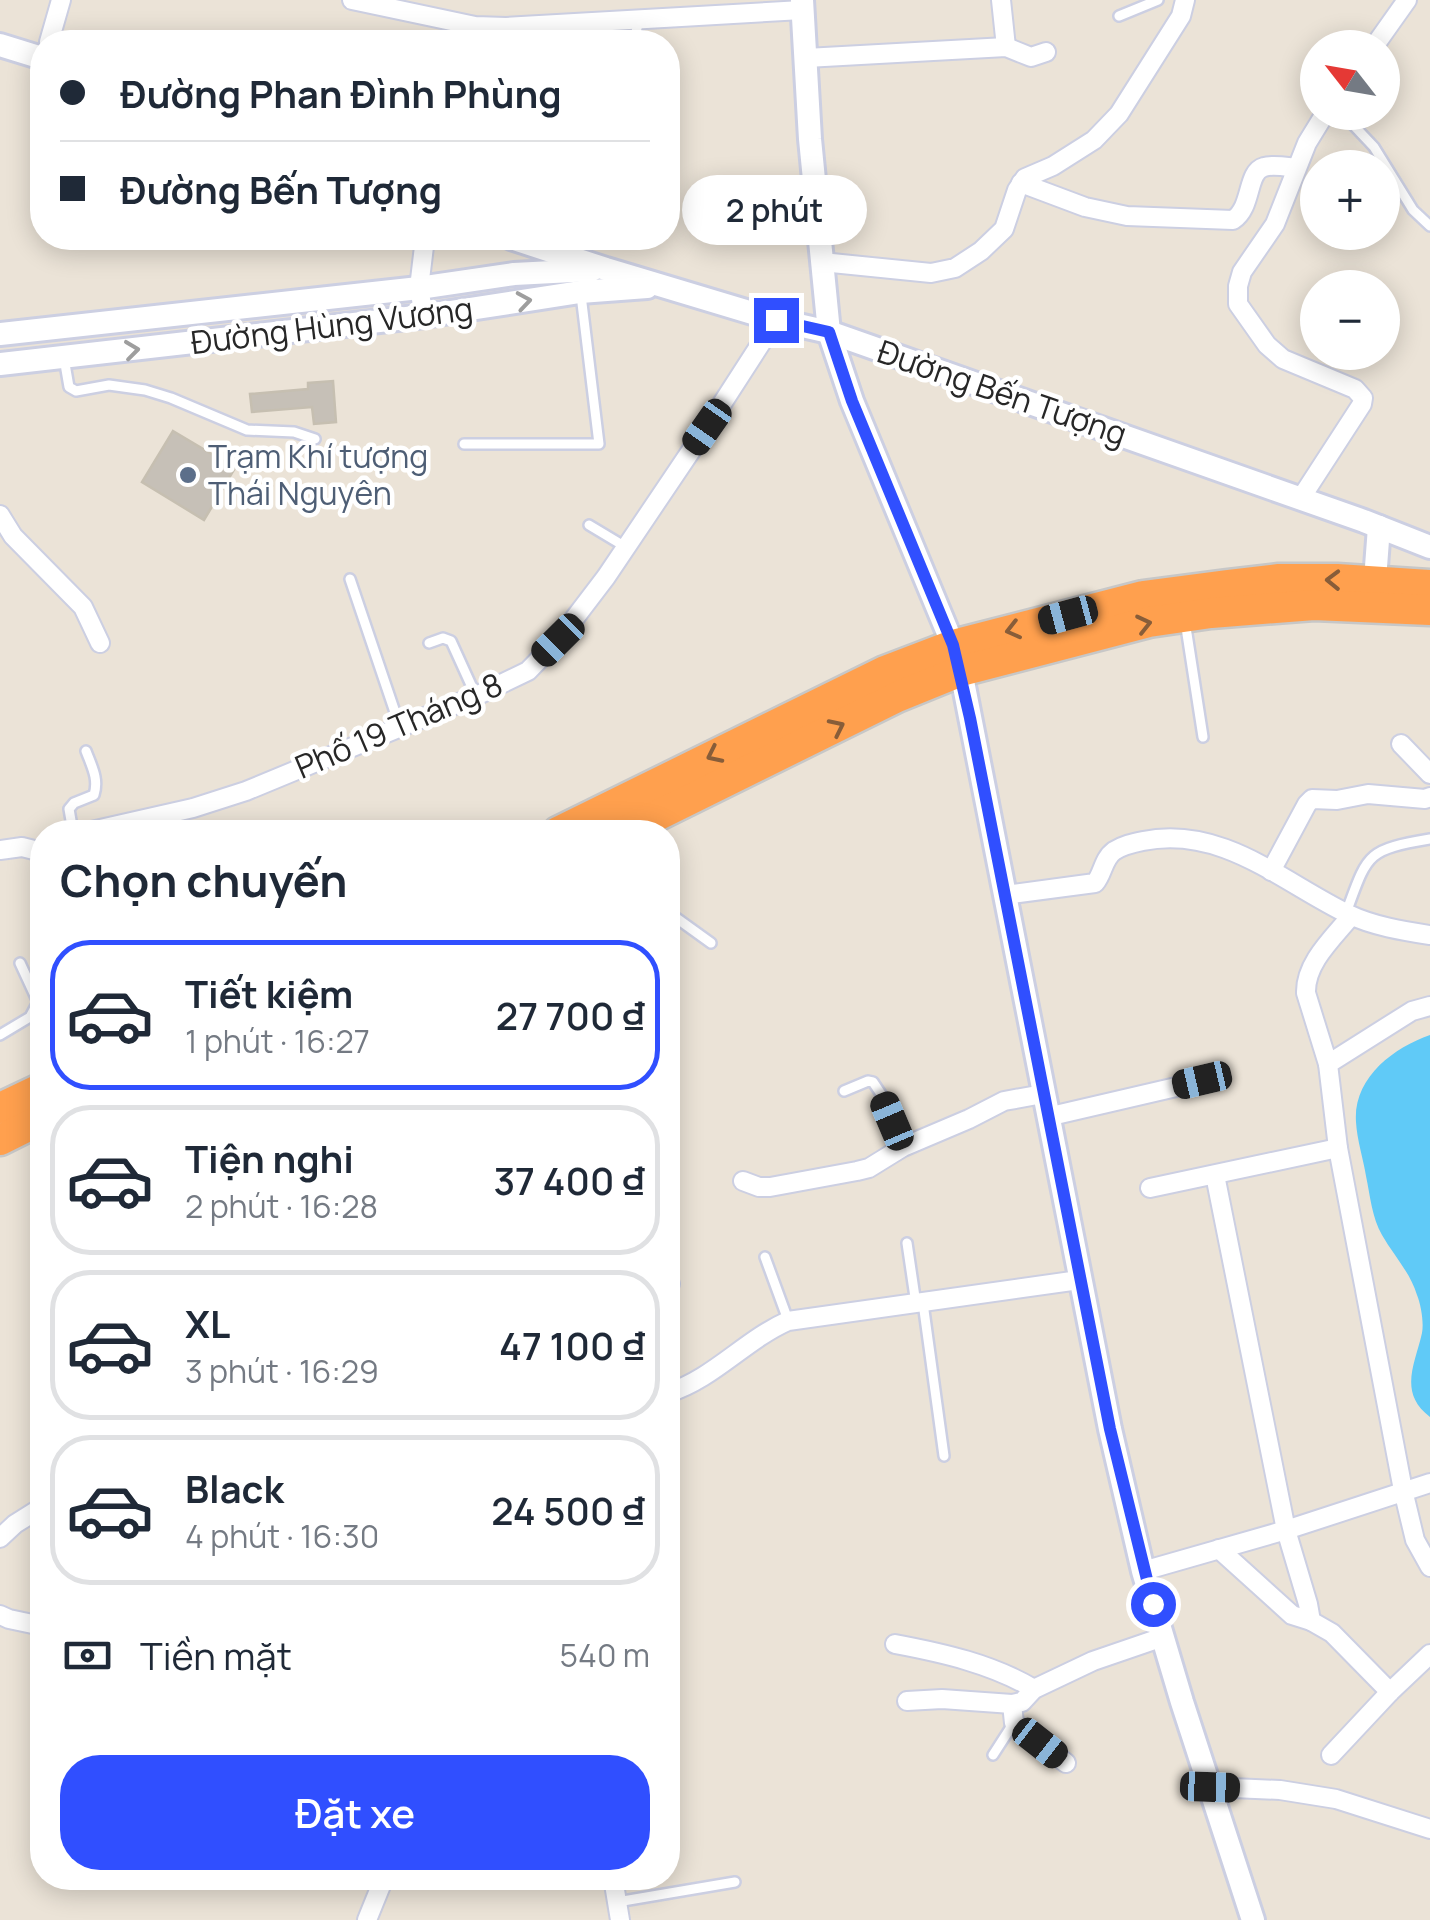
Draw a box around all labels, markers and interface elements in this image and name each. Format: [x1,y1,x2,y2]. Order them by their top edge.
north arrow [1300,30,1400,130]
map controls [1300,30,1400,370]
text: Đường Phan Đình Phùng [120,67,562,119]
button: + [1300,150,1400,250]
text: Đường Bến Tượng [120,163,442,215]
callout: 2 phút [684,175,868,245]
text: 2 phút [726,188,823,232]
button: − [1300,270,1400,370]
street label: Đường Hùng Vương [188,286,475,364]
one-way arrow [515,291,532,312]
route end [754,298,799,343]
street label: Đường Bến Tượng [872,329,1133,455]
one-way arrow [124,340,140,361]
car [678,394,736,460]
place label: Trạm Khí tượng Thái Nguyên [208,434,428,515]
marker: Trạm Khí tượng Thái Nguyên [177,464,199,486]
one-way arrow [1324,569,1340,590]
car [1035,593,1101,637]
car [526,608,590,672]
one-way arrow [1135,615,1152,636]
one-way arrow [1005,618,1022,639]
street label: Phố 19 Tháng 8 [288,662,509,789]
one-way arrow [826,720,844,739]
one-way arrow [707,743,725,763]
text: Chọn chuyến [60,849,347,911]
text: Tiết kiệm [185,967,353,1019]
icon: car [65,970,155,1060]
text: 27 700 ₫ [496,989,645,1041]
text: 1 phút · 16:27 [185,1019,370,1063]
car [1169,1059,1235,1101]
car [866,1088,918,1154]
text: Tiện nghi [185,1132,354,1184]
icon: car [65,1135,155,1225]
text: 37 400 ₫ [493,1154,645,1206]
text: 2 phút · 16:28 [185,1184,378,1228]
text: XL [185,1297,230,1349]
icon: car [65,1300,155,1390]
text: 47 100 ₫ [499,1319,645,1371]
text: 3 phút · 16:29 [185,1349,379,1393]
text: Black [185,1462,284,1514]
icon: car [65,1465,155,1555]
text: 24 500 ₫ [491,1484,645,1536]
text: 4 phút · 16:30 [185,1514,379,1558]
route start [1131,1582,1176,1627]
icon: cash [60,1628,115,1683]
text: Tiền mặt [140,1629,292,1681]
text: 540 m [560,1633,650,1677]
car [1007,1713,1073,1773]
button: Đặt xe [60,1755,650,1870]
car [1179,1771,1241,1803]

